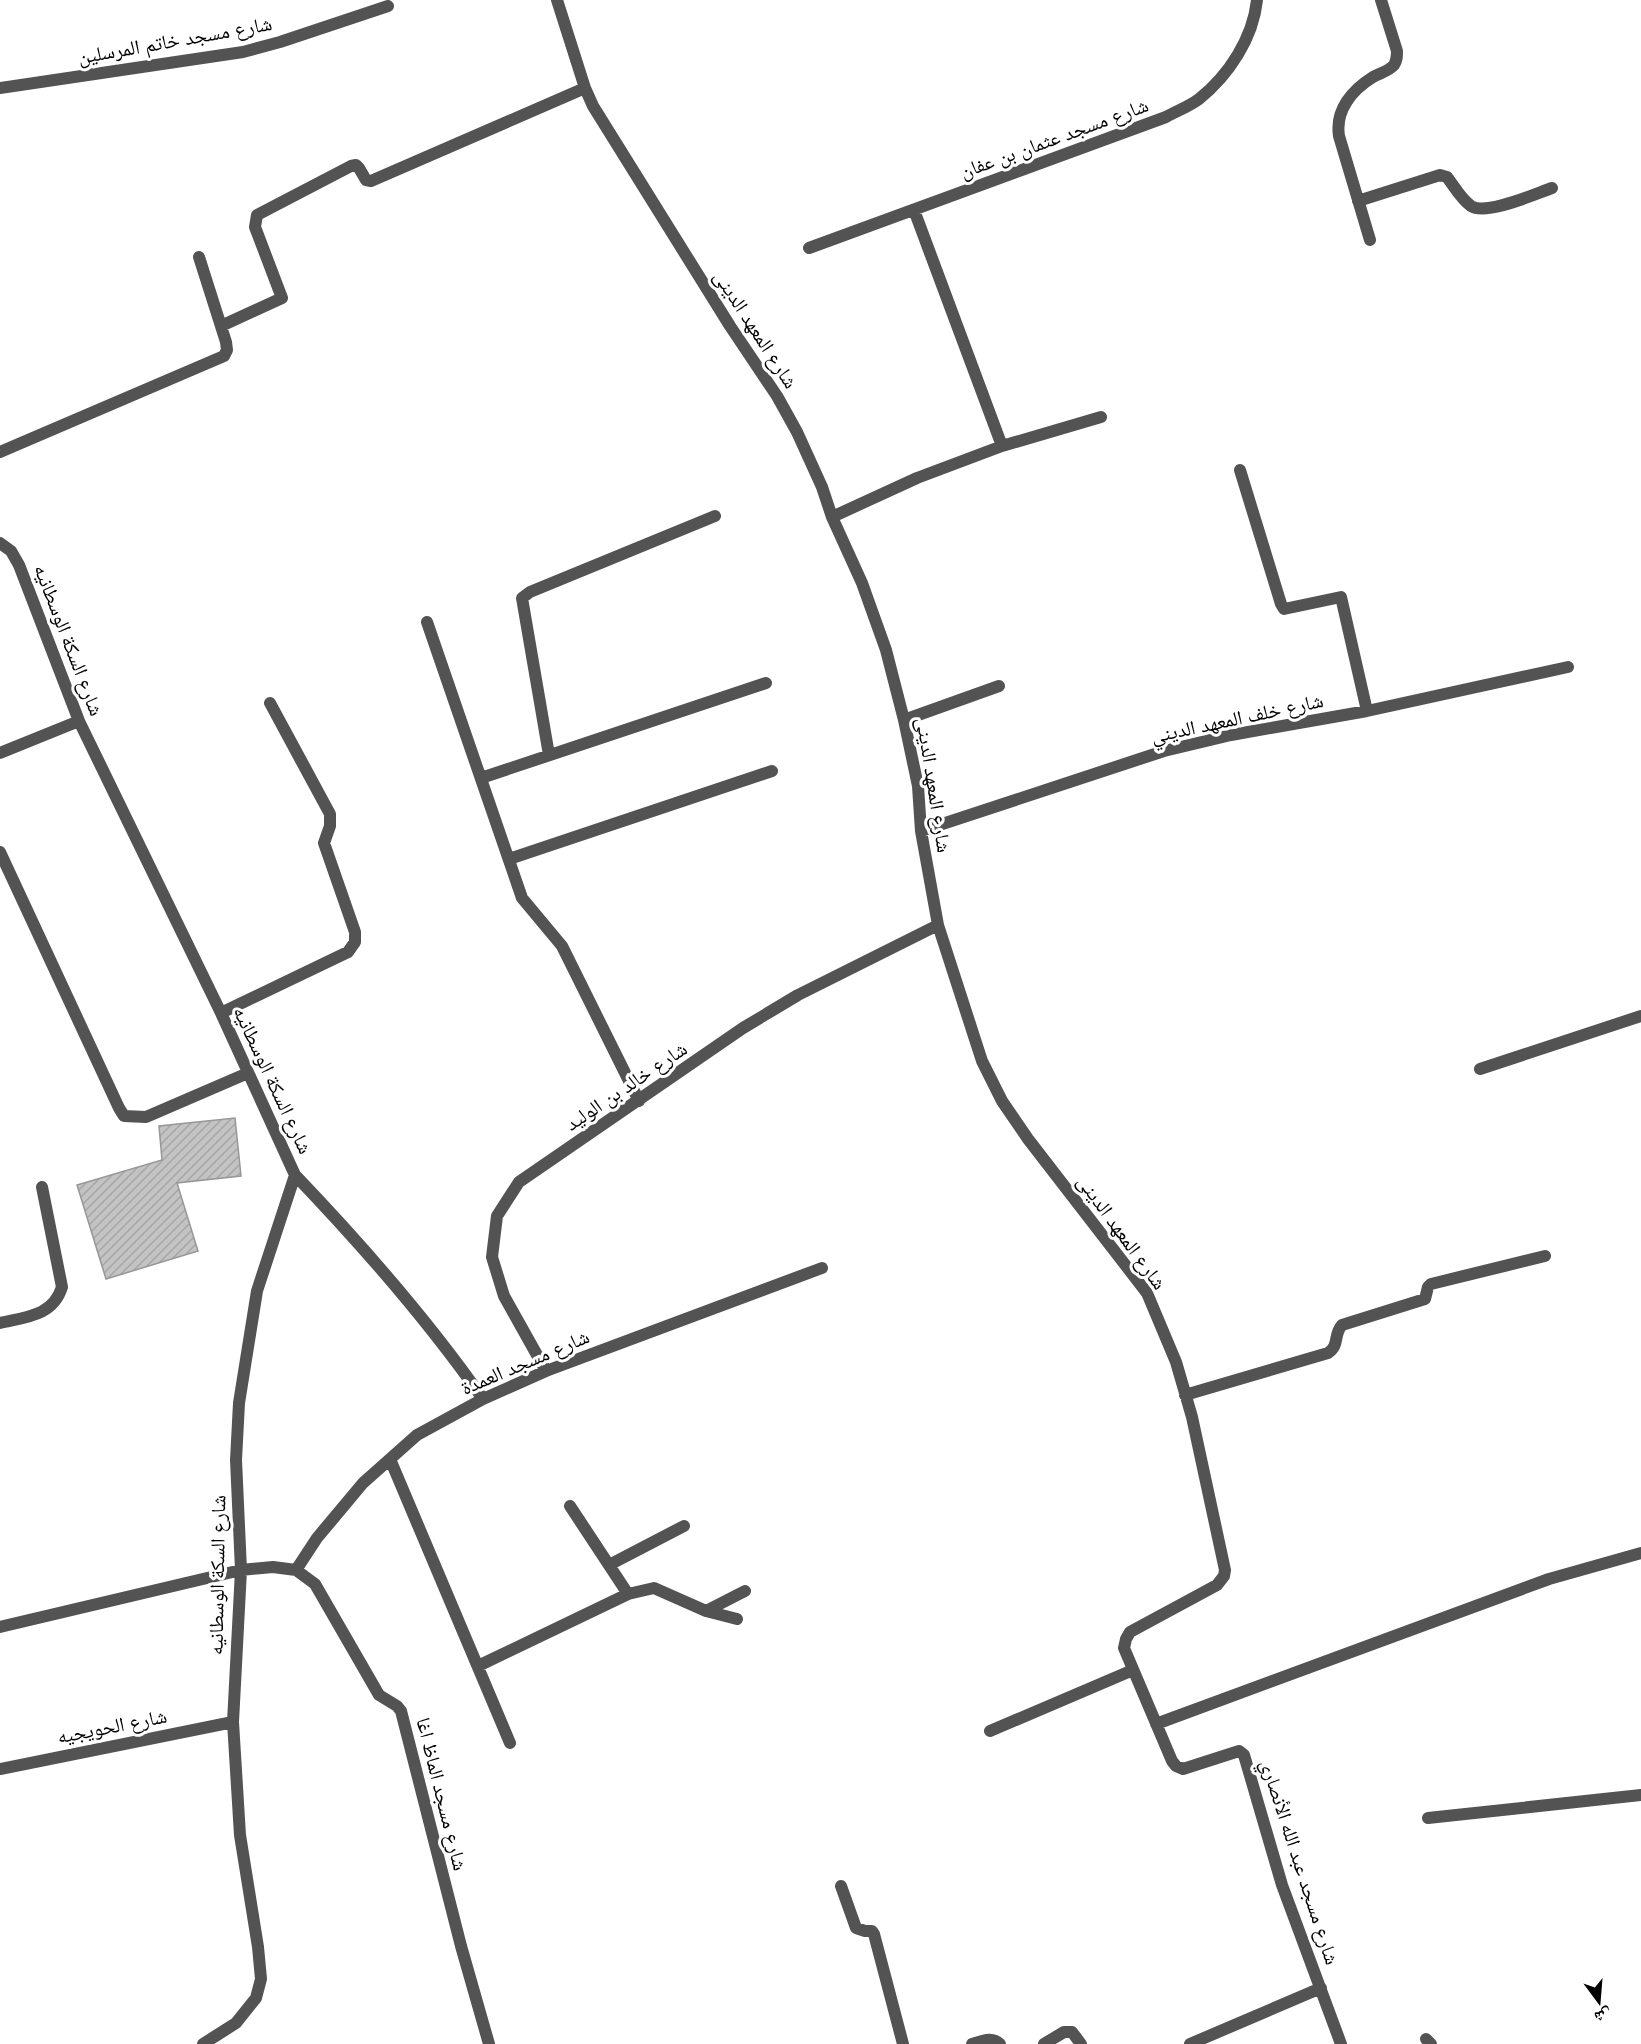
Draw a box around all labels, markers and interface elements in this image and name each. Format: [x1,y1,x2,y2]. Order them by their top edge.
street label: شارع مسجد خاتم المرسلين [76,9,274,71]
street label: شارع مسجد عثمان بن عفان [956,91,1152,185]
street label: شارع المعهد الدينى [707,264,805,394]
street label: شارع السكة الوسطانيه [27,560,111,720]
street label: شارع خلف المعهد الديني [1148,686,1326,752]
street label: شارع المعهد الدينى [910,716,958,854]
street label: شارع السكة الوسطانيه [226,1002,320,1158]
street label: شارع خالد بن الوليد [559,1035,693,1137]
street label: شارع المعهد الدينى [1071,1169,1173,1295]
street label: شارع مسجد العمدة [456,1322,594,1402]
street label: شارع السكة الوسطانيه [202,1495,232,1655]
street label: شارع الحويجيه [55,1702,169,1750]
street label: شارع مسجد الماظ اغا [409,1715,475,1873]
street label: شارع مسجد عبد الله الأنصاري [1252,1756,1346,1969]
north arrow [1569,1972,1629,2032]
text: ش [1592,2003,1614,2029]

